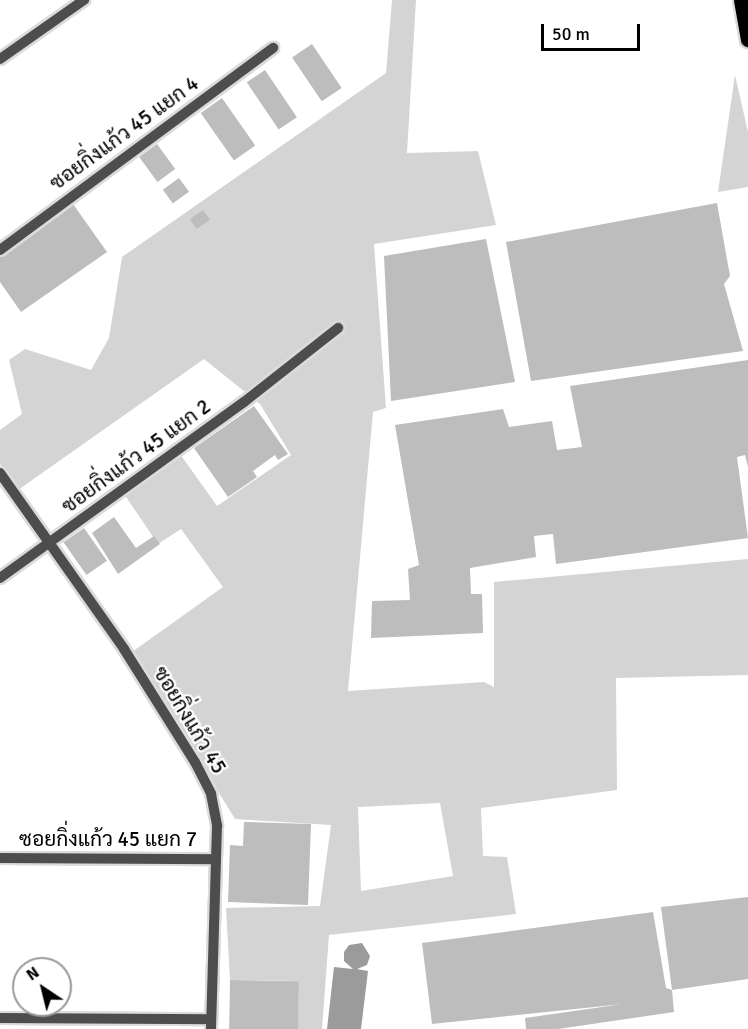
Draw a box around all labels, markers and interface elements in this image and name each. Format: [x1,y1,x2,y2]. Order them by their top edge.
scale bar [544,12,643,50]
text: 50 m [552,23,590,45]
street label: ซอยกิ่งแก้ว 45 แยก 4 [45,70,203,196]
street label: ซอยกิ่งแก้ว 45 แยก 2 [57,393,215,519]
street label: ซอยกิ่งแก้ว 45 [148,662,232,778]
street label: ซอยกิ่งแก้ว 45 แยก 7 [19,826,197,852]
north arrow [12,957,72,1017]
text: N [23,963,43,985]

